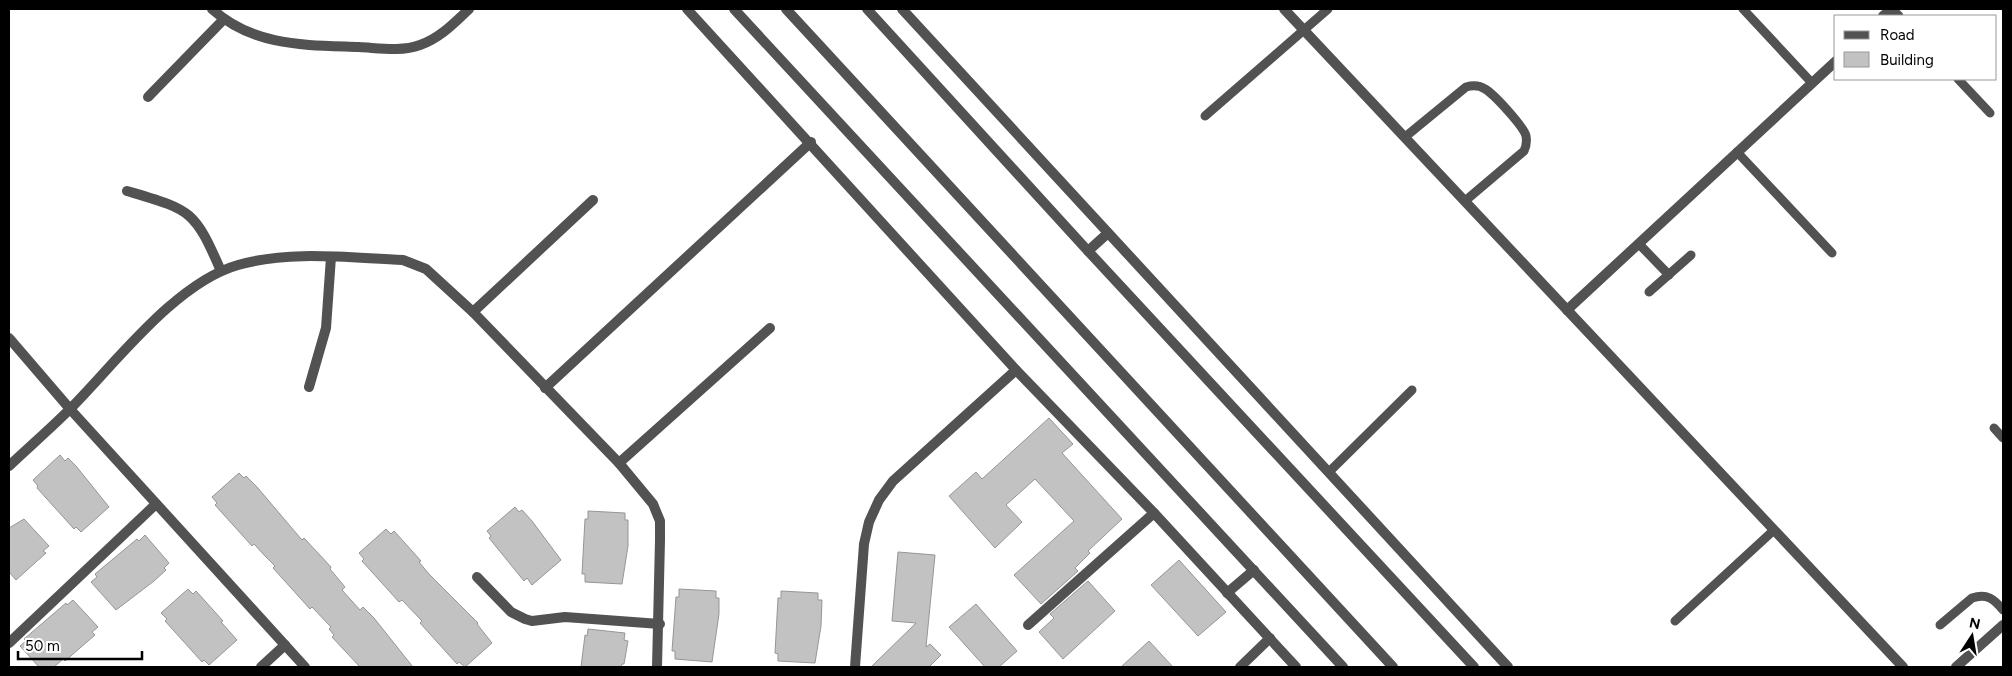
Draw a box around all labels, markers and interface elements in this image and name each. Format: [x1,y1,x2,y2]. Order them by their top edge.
legend [1834,15,1997,80]
text: Road [1880,26,1915,44]
text: Building [1880,51,1934,69]
north arrow [1947,611,1997,661]
text: N [1968,614,1982,633]
scale bar [18,628,141,660]
text: 50 m [25,637,60,655]

